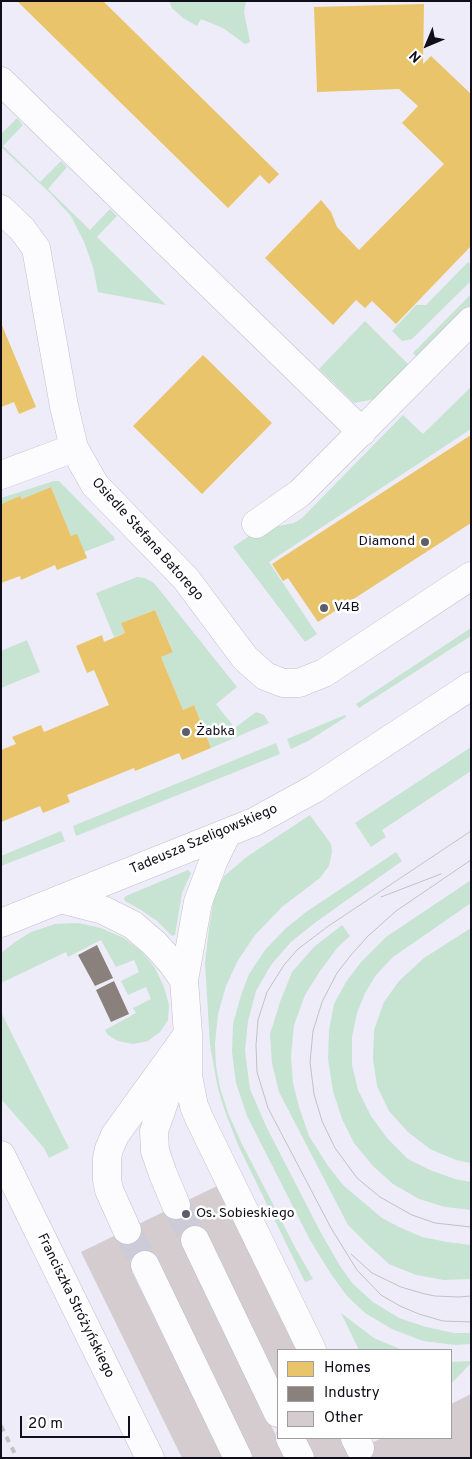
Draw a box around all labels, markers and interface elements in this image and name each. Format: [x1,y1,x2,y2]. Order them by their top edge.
north arrow [402,20,452,70]
text: N [406,46,426,66]
street label: Osiedle Stefana Batorego [87,475,207,605]
place label: Diamond [359,534,415,550]
marker: Diamond [419,536,431,548]
place label: V4B [334,600,360,616]
marker: V4B [318,602,330,614]
place label: Żabka [196,724,235,740]
marker: Żabka [180,726,192,738]
street label: Tadeusza Szeligowskiego [128,801,280,879]
place label: Os. Sobieskiego [196,1206,295,1222]
marker: Os. Sobieskiego [180,1208,192,1220]
street label: Franciszka Stróżyńskiego [33,1231,117,1381]
legend [277,1349,452,1439]
text: Homes [324,1359,371,1378]
text: Industry [324,1384,380,1403]
scale bar [22,1406,132,1438]
text: Other [324,1409,363,1428]
text: 20 m [28,1415,63,1434]

